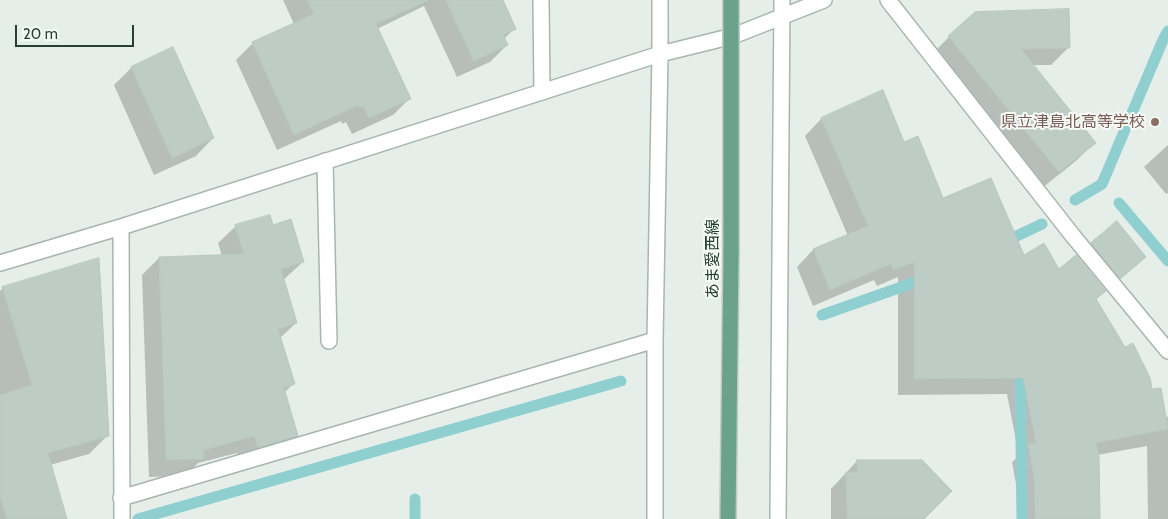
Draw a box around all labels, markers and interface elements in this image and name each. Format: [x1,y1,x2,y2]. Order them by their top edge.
scale bar [18,15,136,47]
text: 20 m [23,25,58,43]
place label: 県立津島北高等学校 [1001,112,1145,132]
marker: 県立津島北高等学校 [1149,116,1161,128]
street label: あま愛西線 [703,219,723,299]

